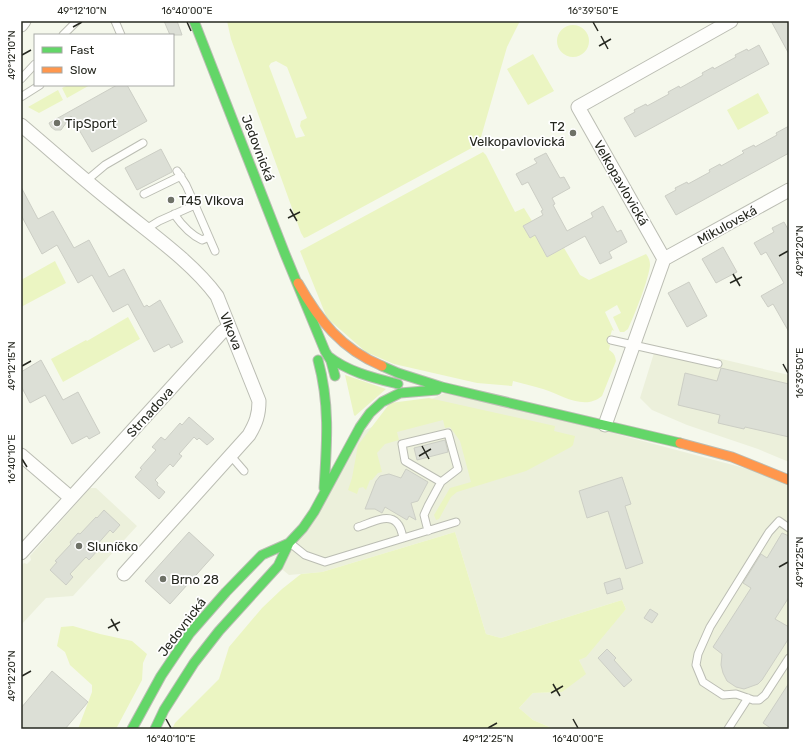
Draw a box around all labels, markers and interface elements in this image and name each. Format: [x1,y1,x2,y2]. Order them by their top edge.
text: 49°12'10"N [57,5,107,17]
text: 16°40'00"E [161,5,213,17]
text: 16°39'50"E [568,5,618,17]
text: 49°12'10"N [6,30,18,80]
legend [34,34,174,86]
text: Fast [70,43,94,57]
text: Slow [70,63,97,77]
street label: Jedovnická [239,113,277,183]
place label: TipSport [65,116,117,131]
marker: TipSport [52,118,62,128]
place label: T2 Velkopavlovická [469,119,565,149]
marker: T2 Velkopavlovická [568,128,578,138]
street label: Velkopavlovická [591,138,651,228]
place label: T45 Vlkova [179,193,244,208]
marker: T45 Vlkova [166,195,176,205]
street label: Mikulovská [695,203,759,247]
text: 49°12'20"N [794,225,806,277]
street label: Vlkova [217,310,245,352]
text: 49°12'15"N [6,341,18,391]
text: 16°39'50"E [794,348,806,398]
street label: Strnadova [124,384,176,440]
text: 16°40'10"E [6,435,18,483]
text: 49°12'25"N [794,537,806,587]
place label: Sluníčko [87,539,138,554]
marker: Sluníčko [74,541,84,551]
place label: Brno 28 [171,572,219,587]
marker: Brno 28 [158,574,168,584]
street label: Jedovnická [155,595,209,659]
text: 49°12'20"N [6,650,18,702]
text: 16°40'10"E [147,733,195,745]
text: 49°12'25"N [463,733,513,745]
text: 16°40'00"E [552,733,604,745]

